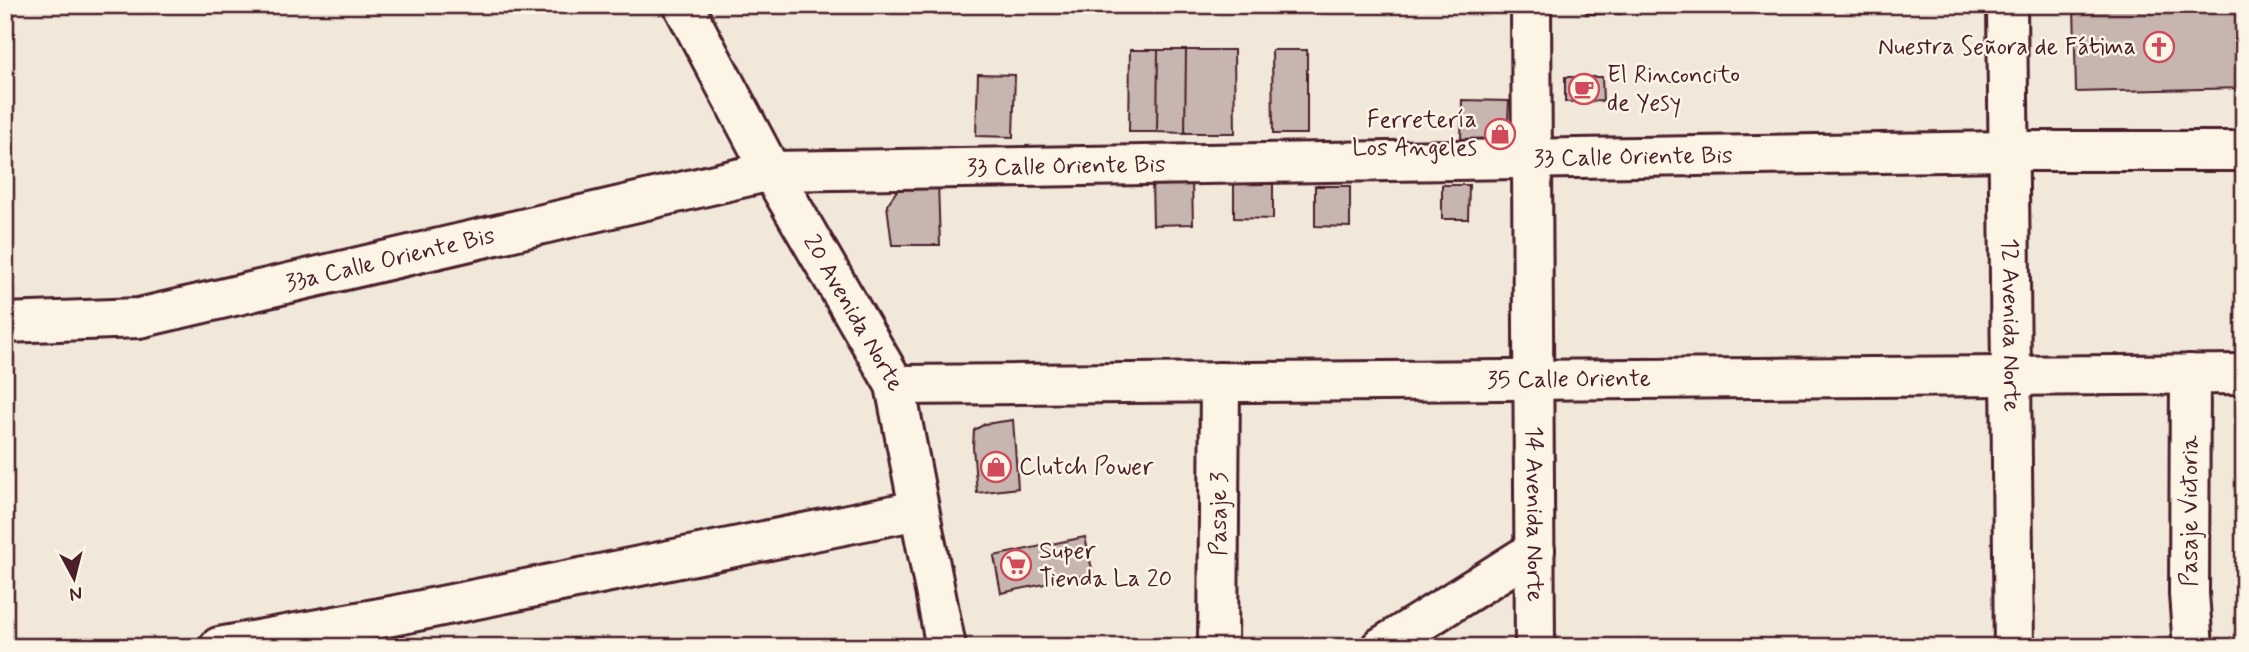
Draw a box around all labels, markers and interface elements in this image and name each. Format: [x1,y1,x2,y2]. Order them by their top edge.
church icon: Nuestra Señora de Fátima [2142,30,2176,64]
place label: Nuestra Señora de Fátima [1878,32,2136,63]
place label: El Rinconcito de Yesy [1607,60,1740,119]
cafe icon: El Rinconcito de Yesy [1567,72,1601,106]
place label: Ferretería Los Angeles [1352,105,1477,164]
shop icon: Ferretería Los Angeles [1483,117,1517,151]
street label: 33 Calle Oriente Bis [1533,140,1733,174]
street label: 33 Calle Oriente Bis [966,149,1166,183]
street label: 33a Calle Oriente Bis [282,220,498,299]
street label: 20 Avenida Norte [796,229,911,397]
street label: 12 Avenida Norte [1994,238,2027,412]
street label: 35 Calle Oriente [1487,363,1651,396]
street label: 14 Avenida Norte [1518,426,1550,602]
street label: Pasaje Victoria [2175,435,2206,587]
shop icon: Clutch Power [979,450,1013,484]
place label: Clutch Power [1019,452,1154,483]
street label: Pasaje 3 [1203,472,1235,556]
place label: Super Tienda La 20 [1039,536,1172,595]
north arrow [38,544,108,614]
supermarket icon: Super Tienda La 20 [999,548,1033,582]
text: N [68,580,84,607]

